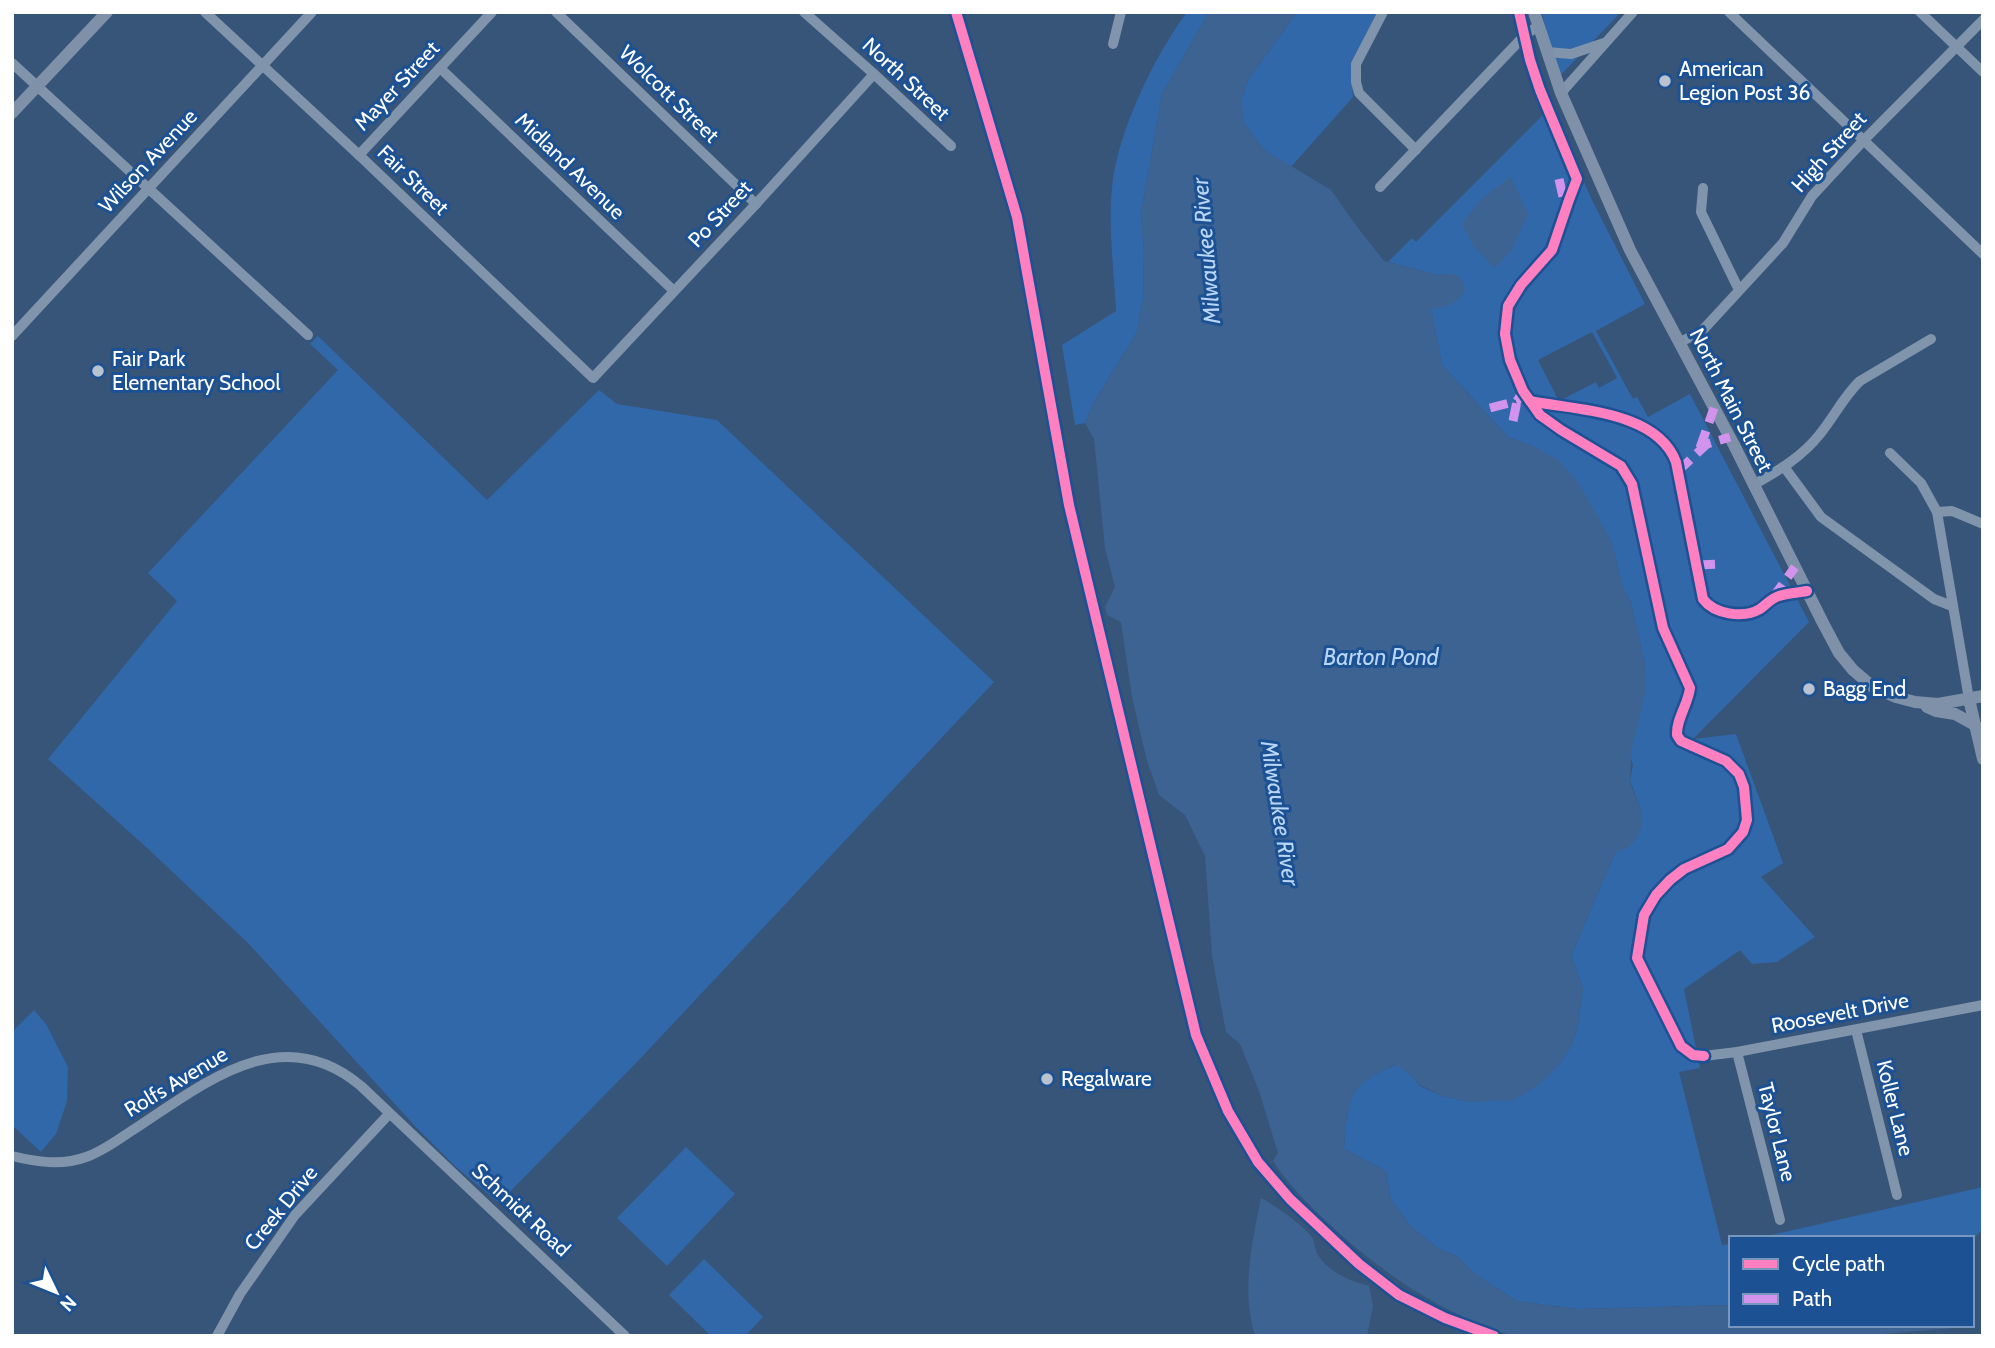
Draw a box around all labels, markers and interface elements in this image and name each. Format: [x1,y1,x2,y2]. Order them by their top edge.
street label: North Street [858,32,955,125]
street label: Mayer Street [349,36,444,136]
street label: Wolcott Street [614,40,724,147]
place label: American Legion Post 36 [1679,56,1811,105]
marker: American Legion Post 36 [1657,73,1673,89]
street label: Wilson Avenue [93,104,202,218]
street label: High Street [1786,106,1871,197]
street label: Midland Avenue [510,107,631,224]
street label: Fair Street [372,140,454,220]
street label: Po Street [683,175,757,252]
water label: Milwaukee River [1186,176,1226,326]
street label: North Main Street [1684,324,1778,476]
place label: Fair Park Elementary School [112,346,280,395]
marker: Fair Park Elementary School [90,363,106,379]
water label: Barton Pond [1323,643,1440,671]
place label: Bagg End [1823,676,1906,701]
marker: Bagg End [1801,681,1817,697]
water label: Milwaukee River [1255,737,1305,888]
street label: Roosevelt Drive [1769,987,1911,1038]
street label: Rolfs Avenue [120,1041,232,1122]
street label: Koller Lane [1872,1057,1919,1159]
place label: Regalware [1061,1066,1152,1091]
marker: Regalware [1039,1071,1055,1087]
street label: Taylor Lane [1753,1080,1802,1184]
street label: Schmidt Road [467,1158,576,1261]
street label: Creek Drive [239,1160,323,1255]
legend [1729,1236,1974,1327]
text: Cycle path [1792,1251,1885,1276]
north arrow [21,1257,91,1327]
text: Path [1792,1286,1832,1311]
text: N [55,1290,81,1316]

